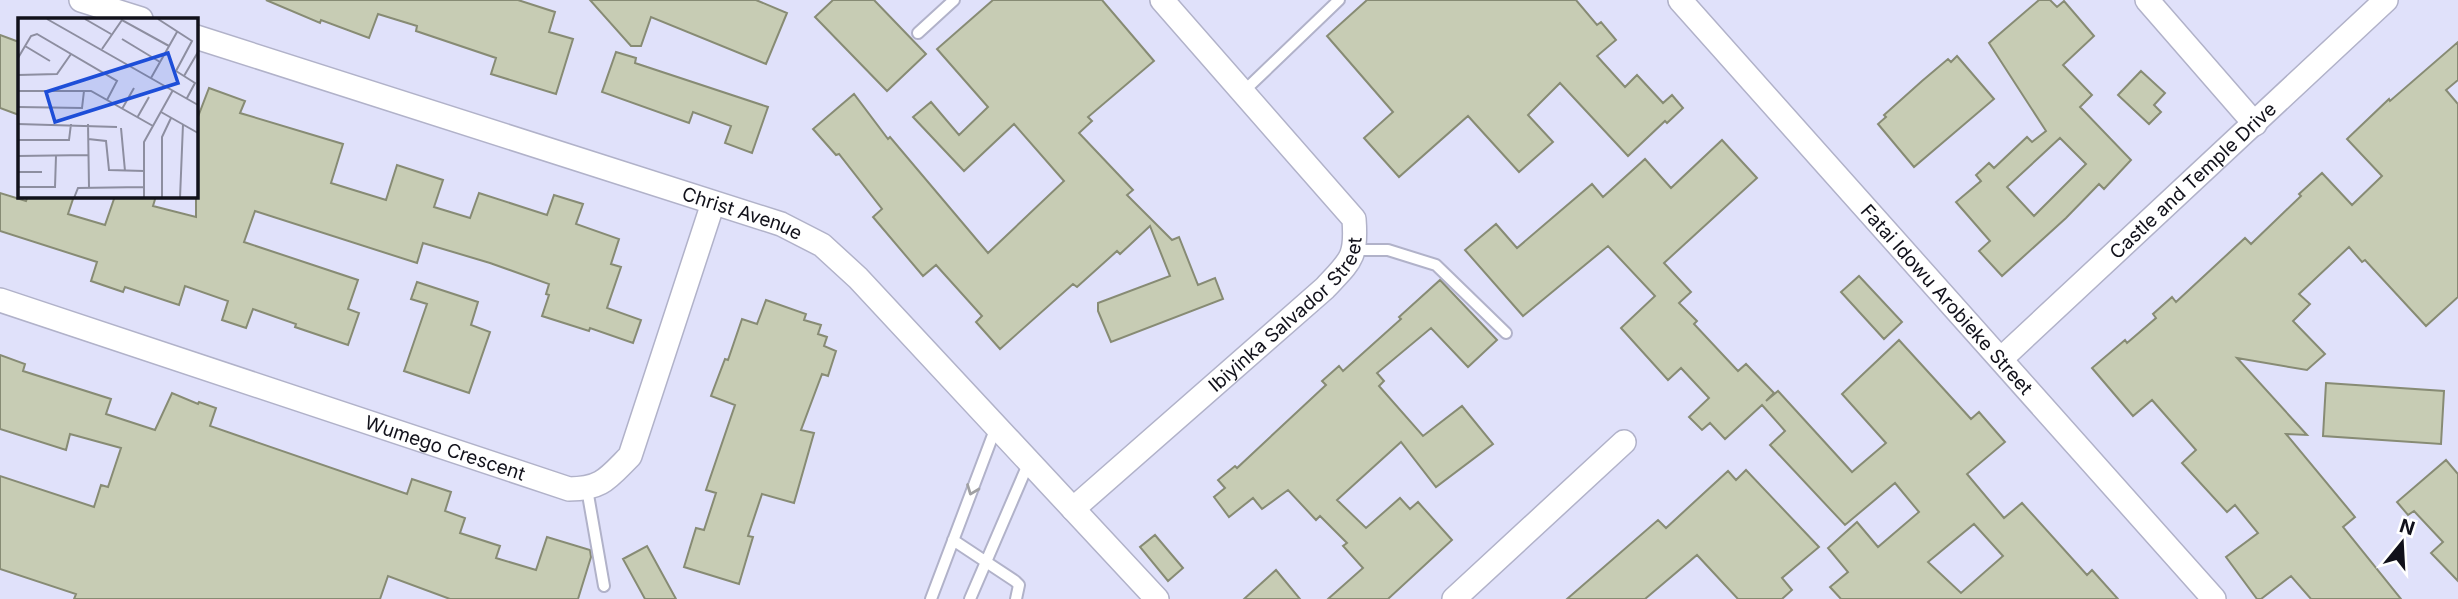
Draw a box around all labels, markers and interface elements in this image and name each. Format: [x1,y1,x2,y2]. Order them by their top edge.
inset map [18,18,198,198]
street label: Castle and Temple Drive [2105,97,2281,263]
street label: Christ Avenue [679,182,806,245]
street label: Fatai Idowu Arobieke Street [1856,199,2038,399]
street label: Ibiyinka Salvador Street [1204,236,1366,396]
street label: Wumego Crescent [362,411,528,485]
one-way arrow [966,484,980,496]
north arrow [2367,508,2437,578]
text: N [2397,514,2418,540]

